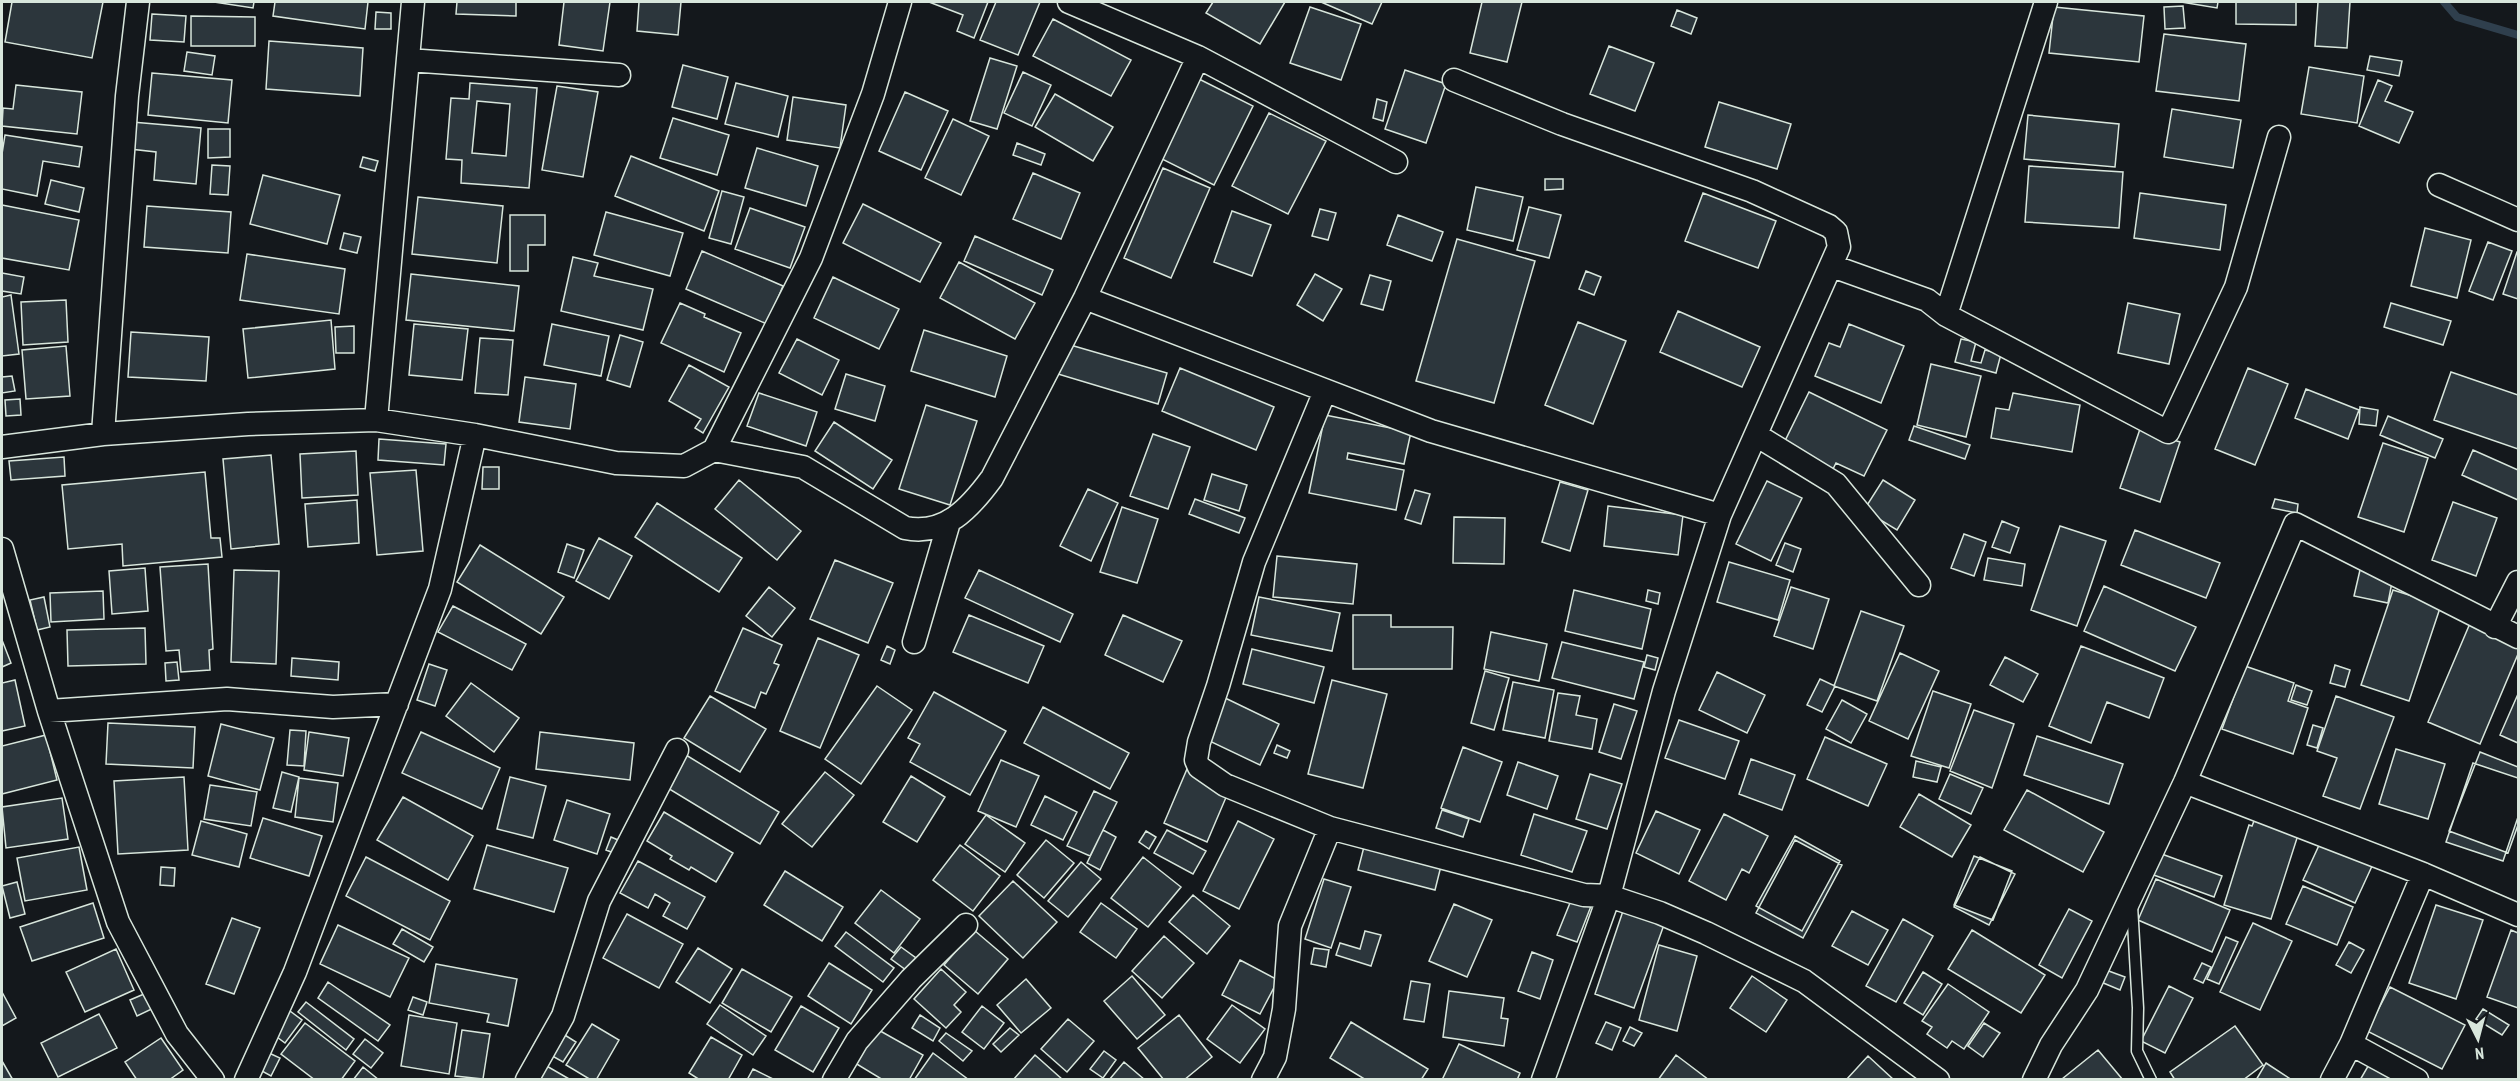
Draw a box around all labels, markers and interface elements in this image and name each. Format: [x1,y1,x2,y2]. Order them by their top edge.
north arrow [2448,1009,2508,1069]
text: N [2474,1044,2485,1064]

